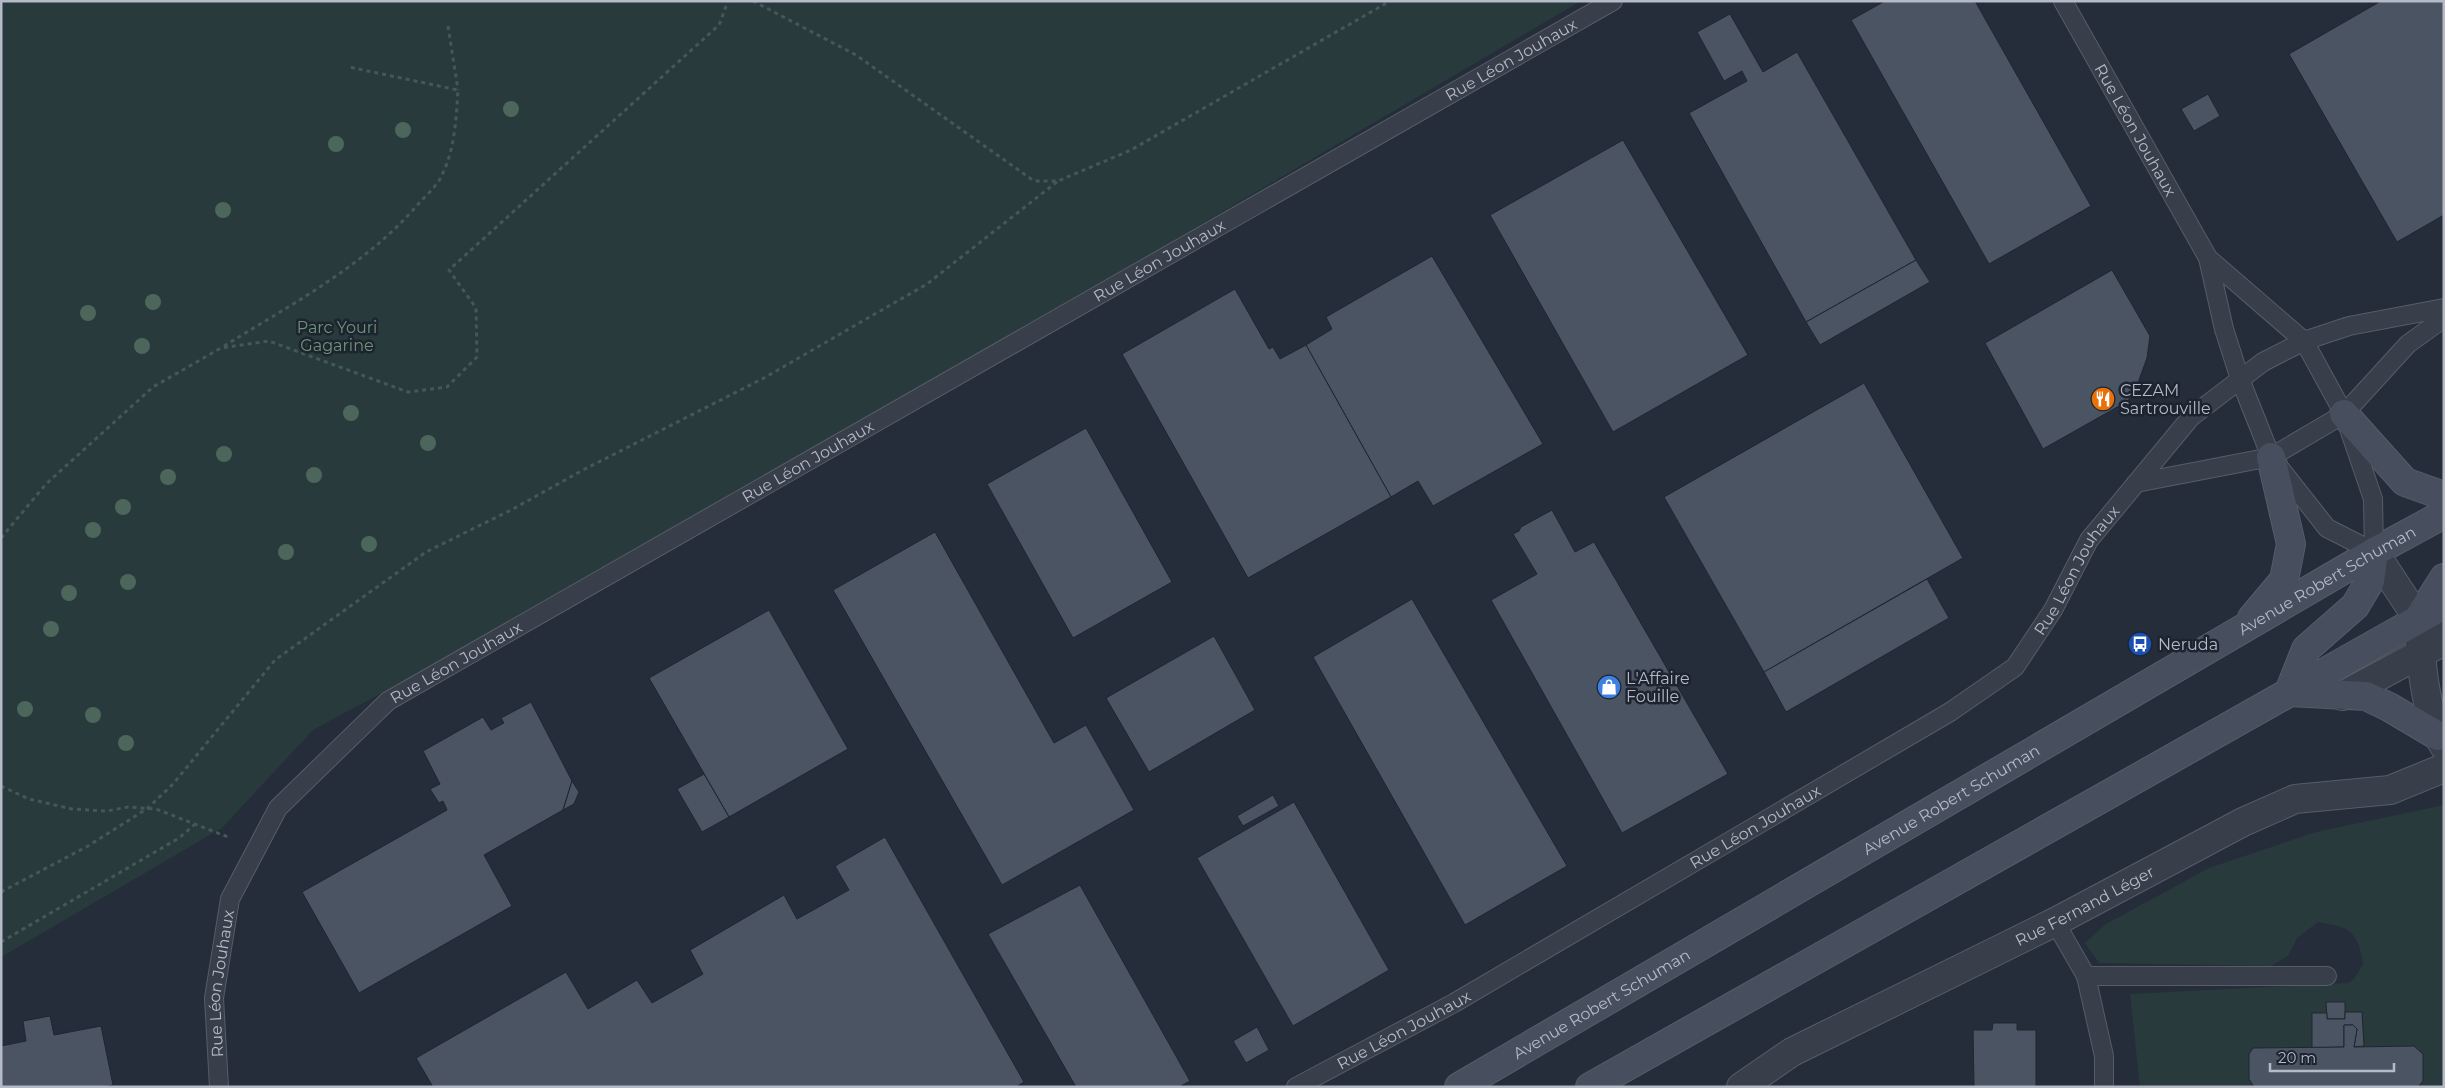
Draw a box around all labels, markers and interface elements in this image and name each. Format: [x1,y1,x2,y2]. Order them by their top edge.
street label: Rue Léon Jouhaux [1442,14,1581,105]
street label: Rue Léon Jouhaux [2091,60,2181,200]
street label: Rue Léon Jouhaux [1090,215,1229,305]
park label: Parc Youri Gagarine [297,318,377,355]
place label: CEZAM Sartrouville [2120,381,2211,418]
restaurant icon: CEZAM Sartrouville [2090,386,2116,412]
street label: Rue Léon Jouhaux [738,416,877,506]
street label: Rue Léon Jouhaux [2030,501,2123,639]
street label: Avenue Robert Schuman [2235,522,2419,639]
street label: Rue Léon Jouhaux [387,617,526,707]
bus stop icon: Neruda [2127,631,2153,657]
place label: Neruda [2158,635,2218,654]
place label: L'Affaire Fouille [1626,669,1690,706]
shop icon: L'Affaire Fouille [1596,674,1622,700]
street label: Avenue Robert Schuman [1859,740,2043,858]
street label: Rue Léon Jouhaux [1686,780,1824,872]
street label: Rue Fernand Léger [2012,862,2157,950]
street label: Rue Léon Jouhaux [204,908,238,1058]
street label: Avenue Robert Schuman [1510,945,1693,1063]
street label: Rue Léon Jouhaux [1334,986,1474,1073]
scale bar [2270,1040,2394,1072]
text: 20 m [2278,1048,2316,1067]

